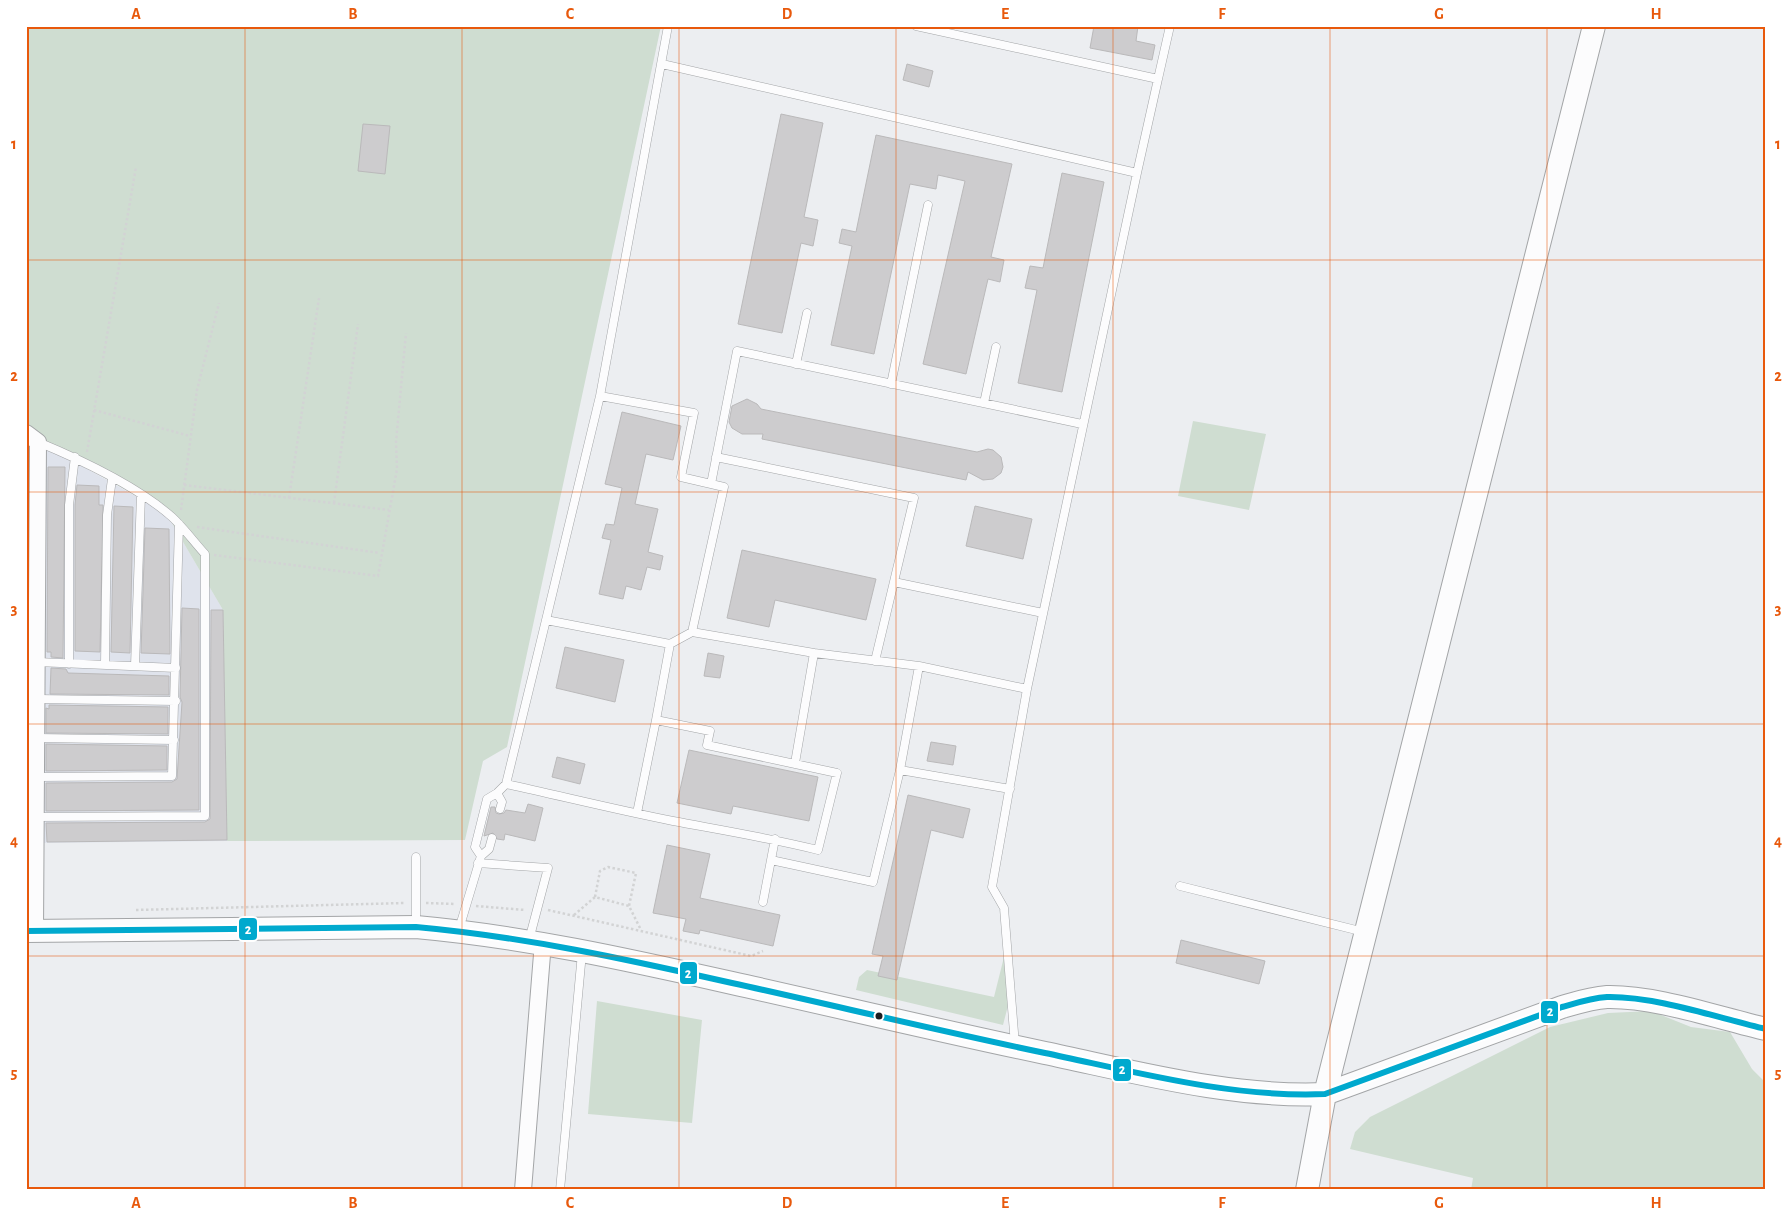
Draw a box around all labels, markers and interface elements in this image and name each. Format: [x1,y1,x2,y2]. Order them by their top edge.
text: A [131,6,141,22]
text: B [348,6,358,22]
text: C [566,6,575,22]
text: D [782,6,793,22]
text: E [1001,6,1009,22]
text: F [1218,6,1226,22]
text: G [1434,6,1444,22]
text: H [1650,6,1662,22]
text: 1 [11,136,17,152]
text: 1 [1775,136,1781,152]
text: 2 [10,368,18,384]
text: 2 [1774,368,1782,384]
text: 3 [11,601,18,617]
text: 3 [1775,601,1782,617]
text: 4 [10,833,18,849]
text: 4 [1774,833,1782,849]
line badge: 2 [238,917,258,941]
text: 2 [245,923,252,937]
line badge: 2 [679,961,698,985]
text: 2 [685,967,692,981]
line badge: 2 [1540,1000,1559,1024]
text: 2 [1547,1005,1554,1019]
unlabelled marker [874,1011,884,1021]
line badge: 2 [1112,1058,1132,1082]
text: 2 [1119,1063,1126,1077]
text: 5 [11,1065,18,1081]
text: 5 [1775,1065,1782,1081]
text: A [131,1195,141,1211]
text: B [348,1195,358,1211]
text: C [566,1195,575,1211]
text: D [782,1195,793,1211]
text: E [1001,1195,1009,1211]
text: F [1218,1195,1226,1211]
text: G [1434,1195,1444,1211]
text: H [1650,1195,1662,1211]

